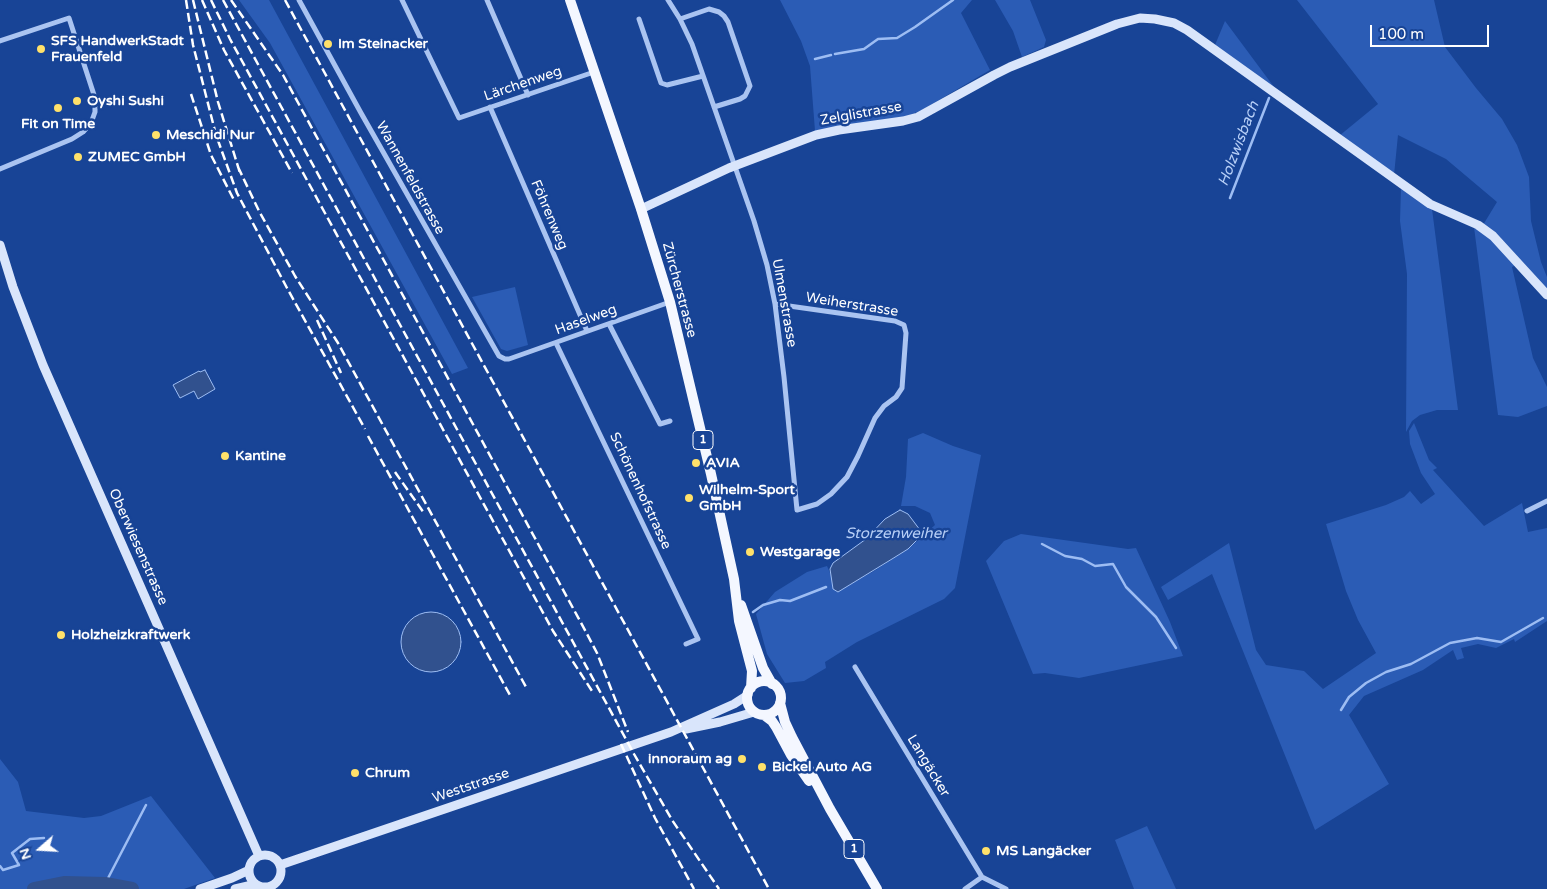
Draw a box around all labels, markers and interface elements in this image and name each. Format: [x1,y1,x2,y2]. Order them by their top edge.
scale bar [1372,15,1491,47]
text: 100 m [1378,25,1424,43]
place label: SFS HandwerkStadt Frauenfeld [51,33,184,65]
place label: Im Steinacker [338,36,428,52]
marker: Im Steinacker [322,38,334,50]
marker: SFS HandwerkStadt Frauenfeld [35,43,47,55]
street label: Lärchenweg [482,63,564,105]
place label: Oyshi Sushi [87,93,164,109]
marker: Oyshi Sushi [71,95,83,107]
street label: Zelglistrasse [819,99,903,129]
water label: Holzwisbach [1215,99,1263,189]
marker: Fit on Time [52,102,64,114]
place label: Fit on Time [21,116,95,132]
street label: Wannenfeldstrasse [372,119,448,237]
place label: Meschidi Nur [166,127,254,143]
marker: Meschidi Nur [150,129,162,141]
place label: ZUMEC GmbH [88,149,186,165]
marker: ZUMEC GmbH [72,151,84,163]
street label: Föhrenweg [527,178,571,252]
street label: Zürcherstrasse [658,240,700,340]
street label: Ulmenstrasse [768,257,800,349]
street label: Weiherstrasse [805,289,899,321]
street label: Haselweg [553,301,619,339]
street label: Schönenhofstrasse [606,430,674,552]
road number: 1 [693,430,713,450]
place label: Kantine [235,448,286,464]
marker: Kantine [219,450,231,462]
place label: AVIA [706,455,740,471]
marker: AVIA [690,457,702,469]
place label: Wilhelm-Sport GmbH [699,482,795,514]
street label: Oberwiesenstrasse [105,486,171,608]
marker: Wilhelm-Sport GmbH [683,492,695,504]
water label: Storzenweiher [845,525,947,543]
place label: Westgarage [760,544,840,560]
marker: Westgarage [744,546,756,558]
place label: Holzheizkraftwerk [71,627,190,643]
marker: Holzheizkraftwerk [55,629,67,641]
street label: Langäcker [903,732,953,800]
place label: innoraum ag [648,751,732,767]
marker: innoraum ag [736,753,748,765]
place label: Bickel Auto AG [772,759,872,775]
marker: Bickel Auto AG [756,761,768,773]
place label: Chrum [365,765,410,781]
street label: Weststrasse [430,765,512,807]
marker: Chrum [349,767,361,779]
north arrow [15,824,65,874]
road number: 1 [844,840,864,859]
place label: MS Langäcker [996,843,1091,859]
marker: MS Langäcker [980,845,992,857]
text: N [15,846,35,862]

